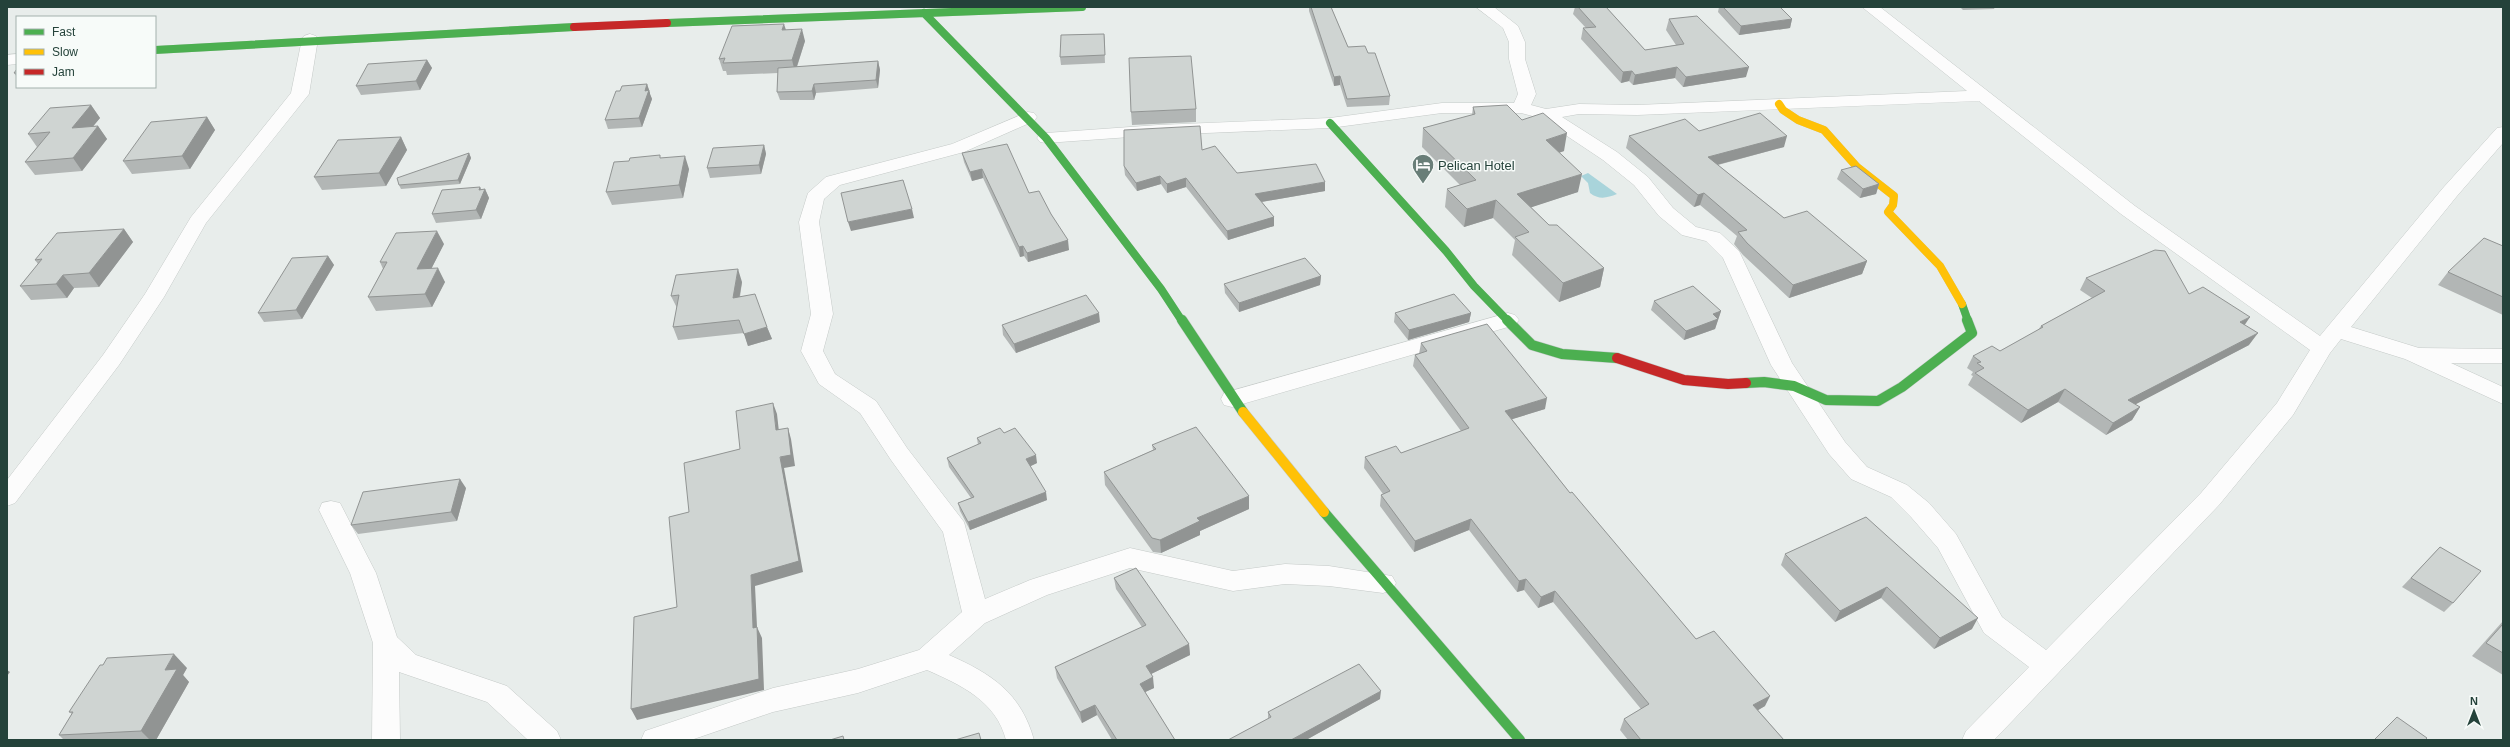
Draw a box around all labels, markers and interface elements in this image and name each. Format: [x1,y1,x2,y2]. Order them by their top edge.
legend [16,16,156,88]
text: Fast [52,25,76,39]
text: Slow [52,45,78,59]
text: Jam [52,65,75,79]
hotel icon: Pelican Hotel [1410,152,1436,185]
place label: Pelican Hotel [1438,158,1515,173]
north arrow [2454,691,2494,731]
text: N [2470,695,2478,707]

